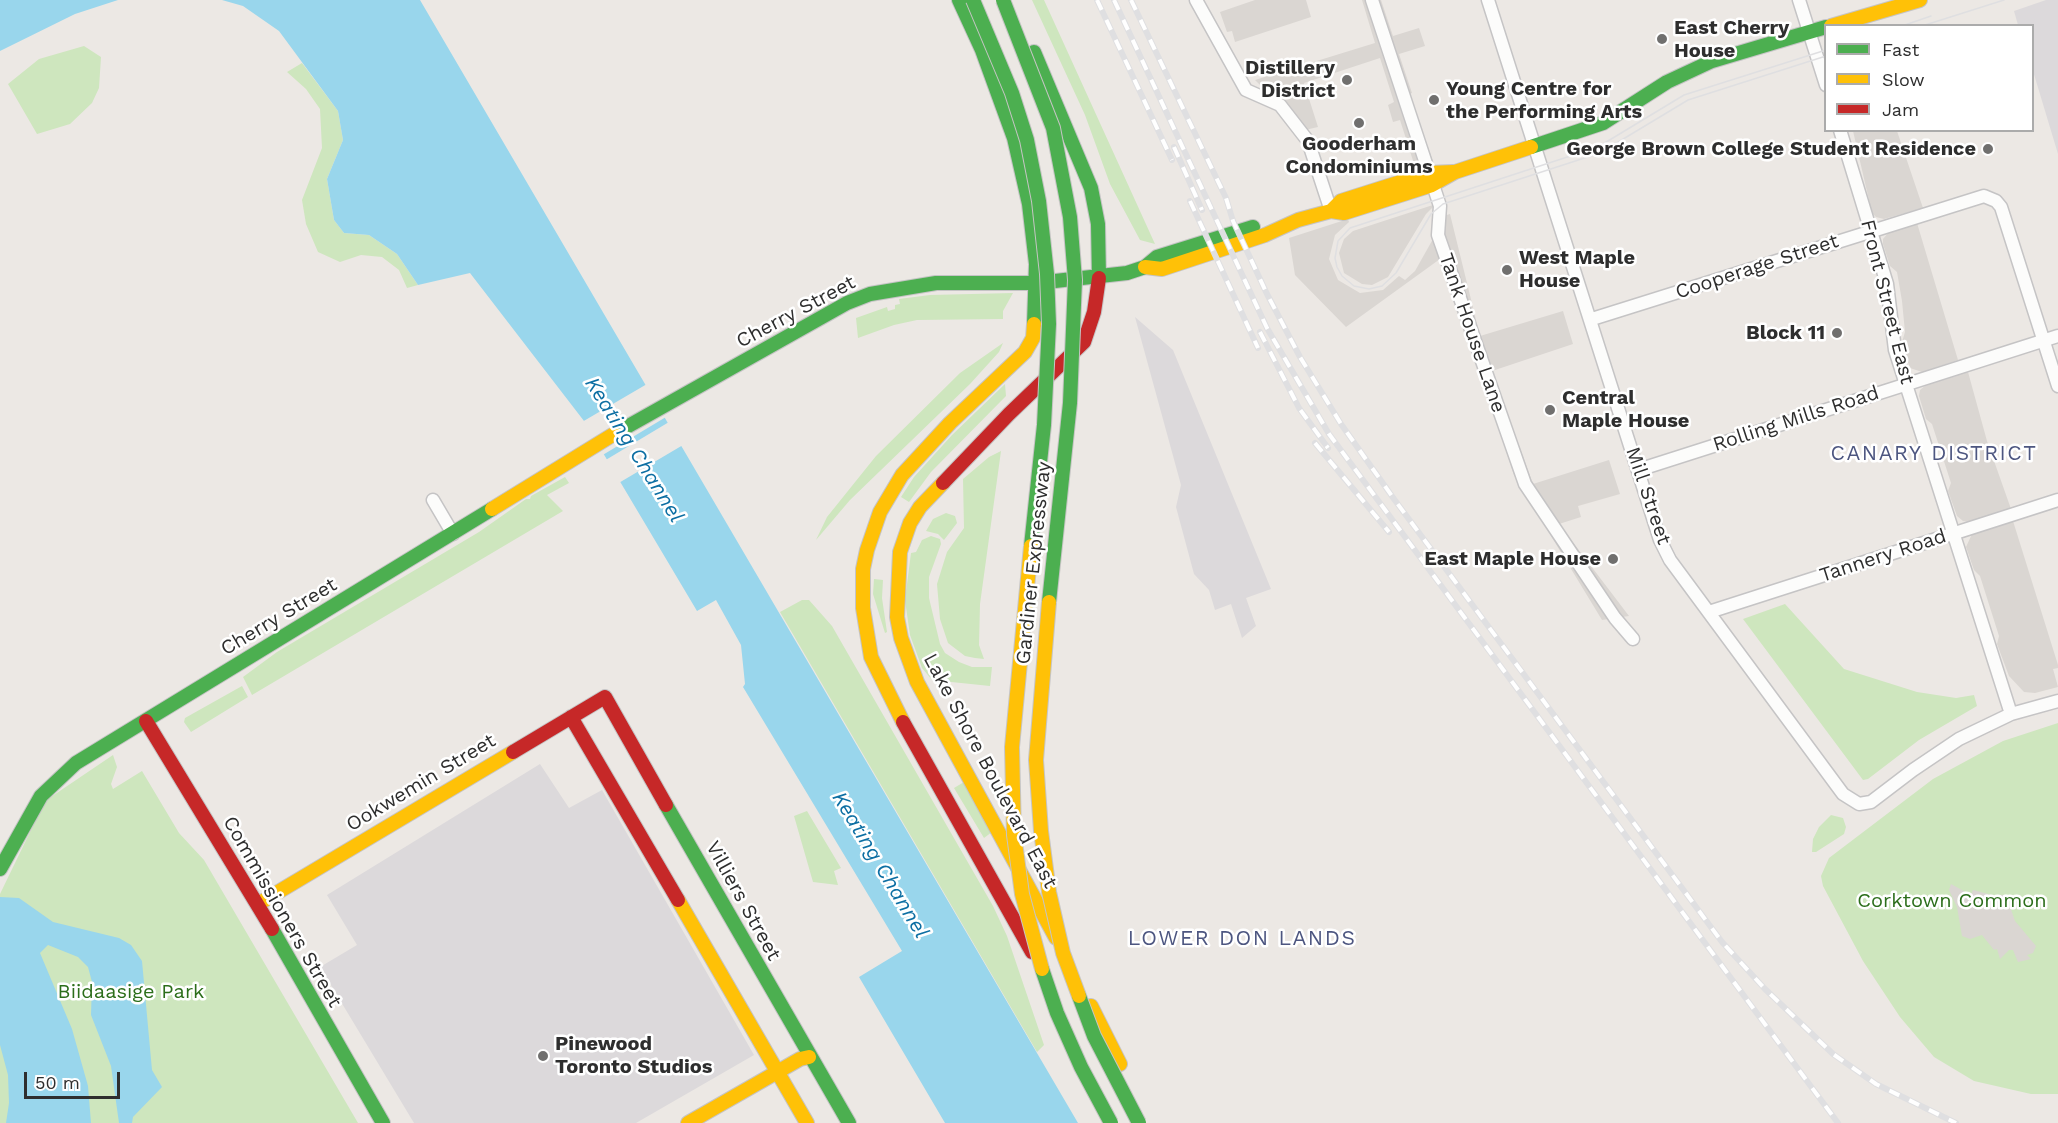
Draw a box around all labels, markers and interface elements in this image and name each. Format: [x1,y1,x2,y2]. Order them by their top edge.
place label: East Cherry House [1674,16,1789,63]
legend [1824,24,2034,132]
marker: East Cherry House [1655,32,1669,46]
text: Fast [1882,39,1919,60]
place label: Distillery District [1245,56,1335,103]
text: Slow [1882,69,1925,90]
marker: Distillery District [1340,73,1354,87]
place label: Young Centre for the Performing Arts [1446,77,1642,124]
marker: Young Centre for the Performing Arts [1427,93,1441,107]
text: Jam [1882,99,1919,120]
marker: Gooderham Condominiums [1352,116,1366,130]
place label: Gooderham Condominiums [1285,132,1433,179]
place label: George Brown College Student Residence [1566,137,1976,161]
marker: George Brown College Student Residence [1981,142,1995,156]
street label: Front Street East [1855,217,1919,387]
street label: Cooperage Street [1672,229,1842,305]
place label: West Maple House [1519,246,1635,293]
street label: Tank House Lane [1433,250,1511,416]
marker: West Maple House [1500,263,1514,277]
street label: Cherry Street [732,271,860,353]
place label: Block 11 [1746,321,1825,345]
marker: Block 11 [1830,326,1844,340]
water label: Keating Channel [579,373,689,527]
street label: Rolling Mills Road [1710,381,1882,457]
place label: Central Maple House [1562,386,1689,433]
marker: Central Maple House [1543,403,1557,417]
district label: CANARY DISTRICT [1831,441,2037,467]
street label: Mill Street [1620,444,1676,548]
street label: Gardiner Expressway [1011,460,1057,666]
street label: Tannery Road [1817,524,1949,588]
place label: East Maple House [1424,547,1601,571]
marker: East Maple House [1606,552,1620,566]
street label: Cherry Street [217,573,341,661]
street label: Lake Shore Boulevard East [918,649,1062,893]
street label: Ookwemin Street [342,729,500,837]
water label: Keating Channel [826,787,934,943]
street label: Commissioners Street [217,812,347,1012]
street label: Villiers Street [700,837,786,965]
park label: Corktown Common [1857,889,2047,913]
district label: LOWER DON LANDS [1128,926,1356,952]
park label: Biidaasige Park [58,980,204,1004]
place label: Pinewood Toronto Studios [555,1032,712,1079]
marker: Pinewood Toronto Studios [536,1049,550,1063]
scale bar [27,1060,123,1098]
text: 50 m [35,1072,80,1093]

